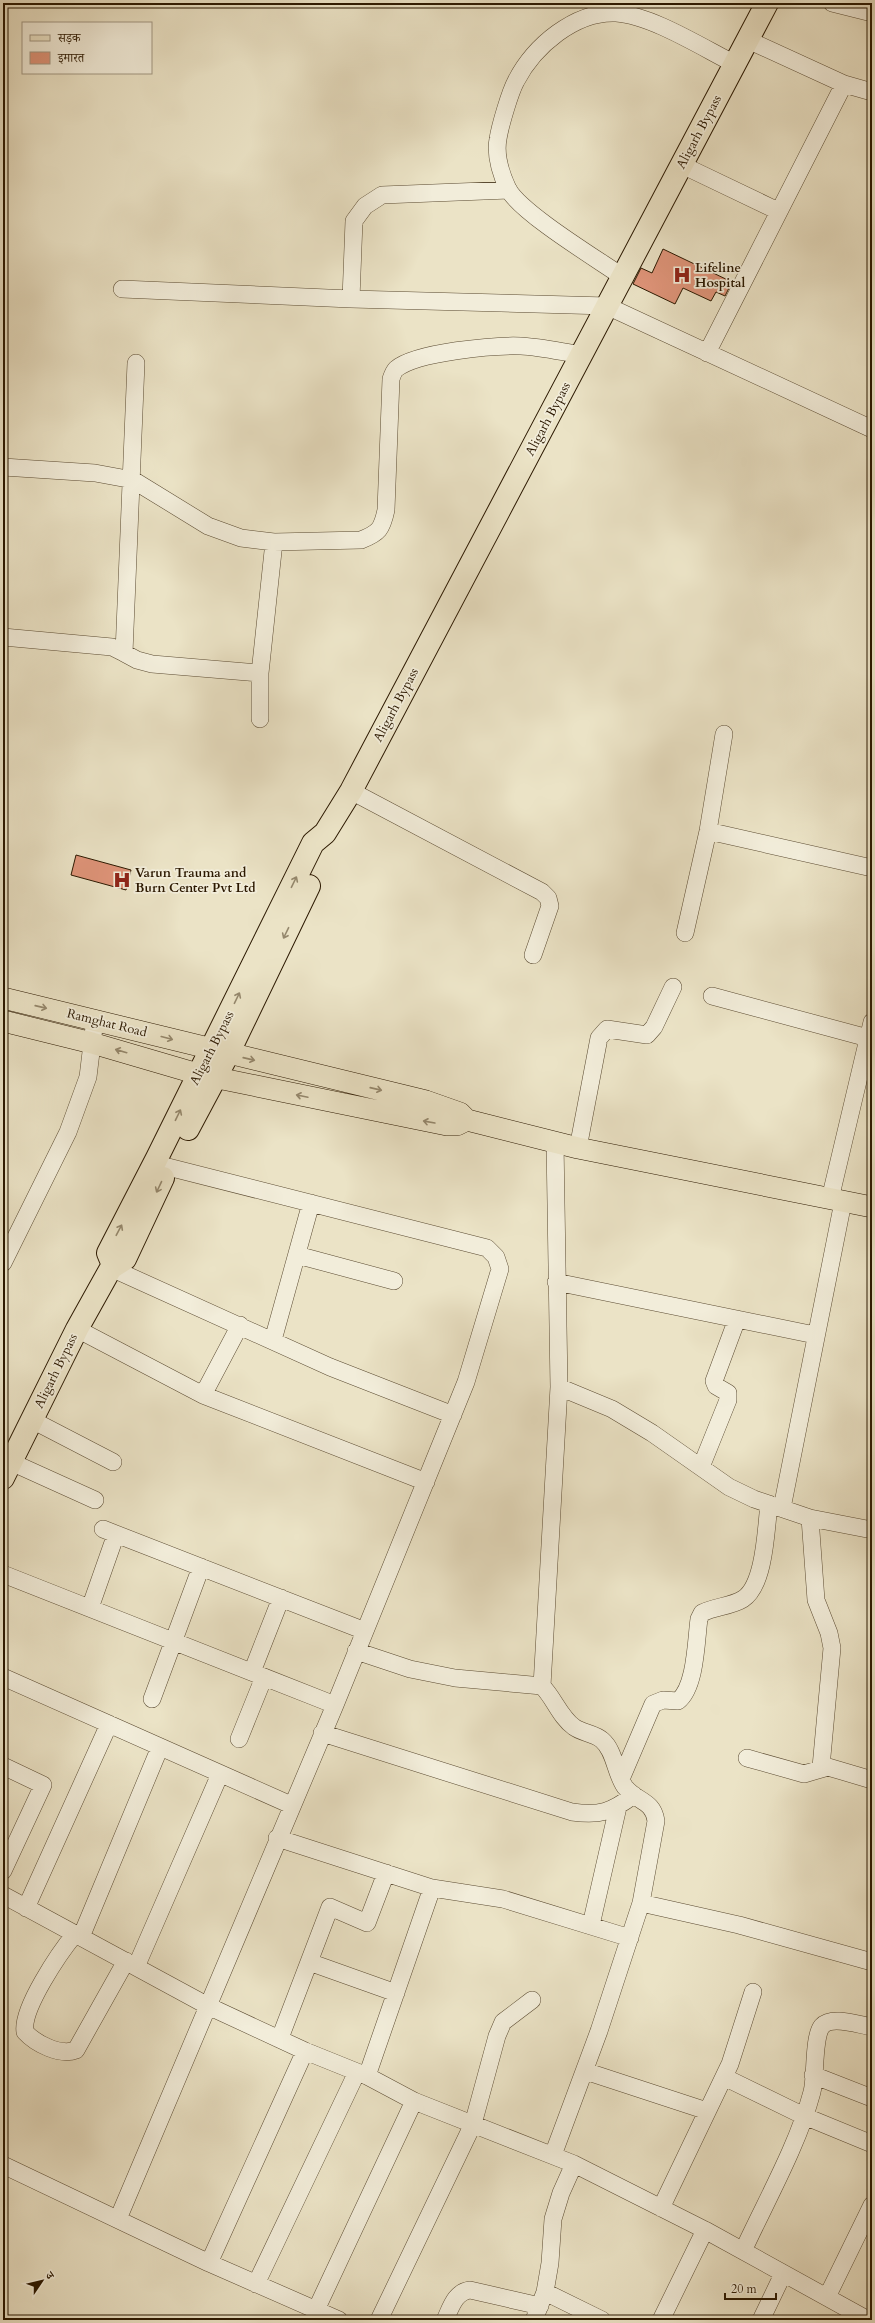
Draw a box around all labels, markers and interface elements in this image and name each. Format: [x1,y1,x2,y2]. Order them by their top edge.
legend [22,22,152,74]
text: सड़क [57,30,82,46]
text: इमारत [57,50,85,66]
street label: Aligarh Bypass [672,92,726,172]
place label: Lifeline Hospital [695,259,745,292]
hospital icon: Lifeline Hospital [672,265,692,285]
street label: Aligarh Bypass [521,379,575,459]
street label: Aligarh Bypass [369,665,423,745]
place label: Varun Trauma and Burn Center Pvt Ltd [135,864,256,897]
hospital icon: Varun Trauma and Burn Center Pvt Ltd [112,870,132,890]
one-way arrow [291,876,298,888]
one-way arrow [282,927,289,939]
one-way arrow [234,993,241,1005]
one-way arrow [34,1004,47,1011]
street label: Ramghat Road [65,1004,149,1042]
street label: Aligarh Bypass [185,1008,239,1088]
one-way arrow [160,1035,173,1042]
one-way arrow [114,1047,127,1054]
one-way arrow [242,1056,255,1063]
one-way arrow [369,1085,382,1093]
one-way arrow [296,1091,309,1099]
one-way arrow [175,1109,183,1121]
one-way arrow [423,1117,436,1125]
one-way arrow [155,1180,162,1192]
one-way arrow [116,1225,124,1237]
street label: Aligarh Bypass [30,1330,82,1412]
north arrow [22,2261,62,2301]
text: उ [41,2268,58,2283]
scale bar [725,2275,776,2301]
text: 20 m [731,2281,758,2297]

